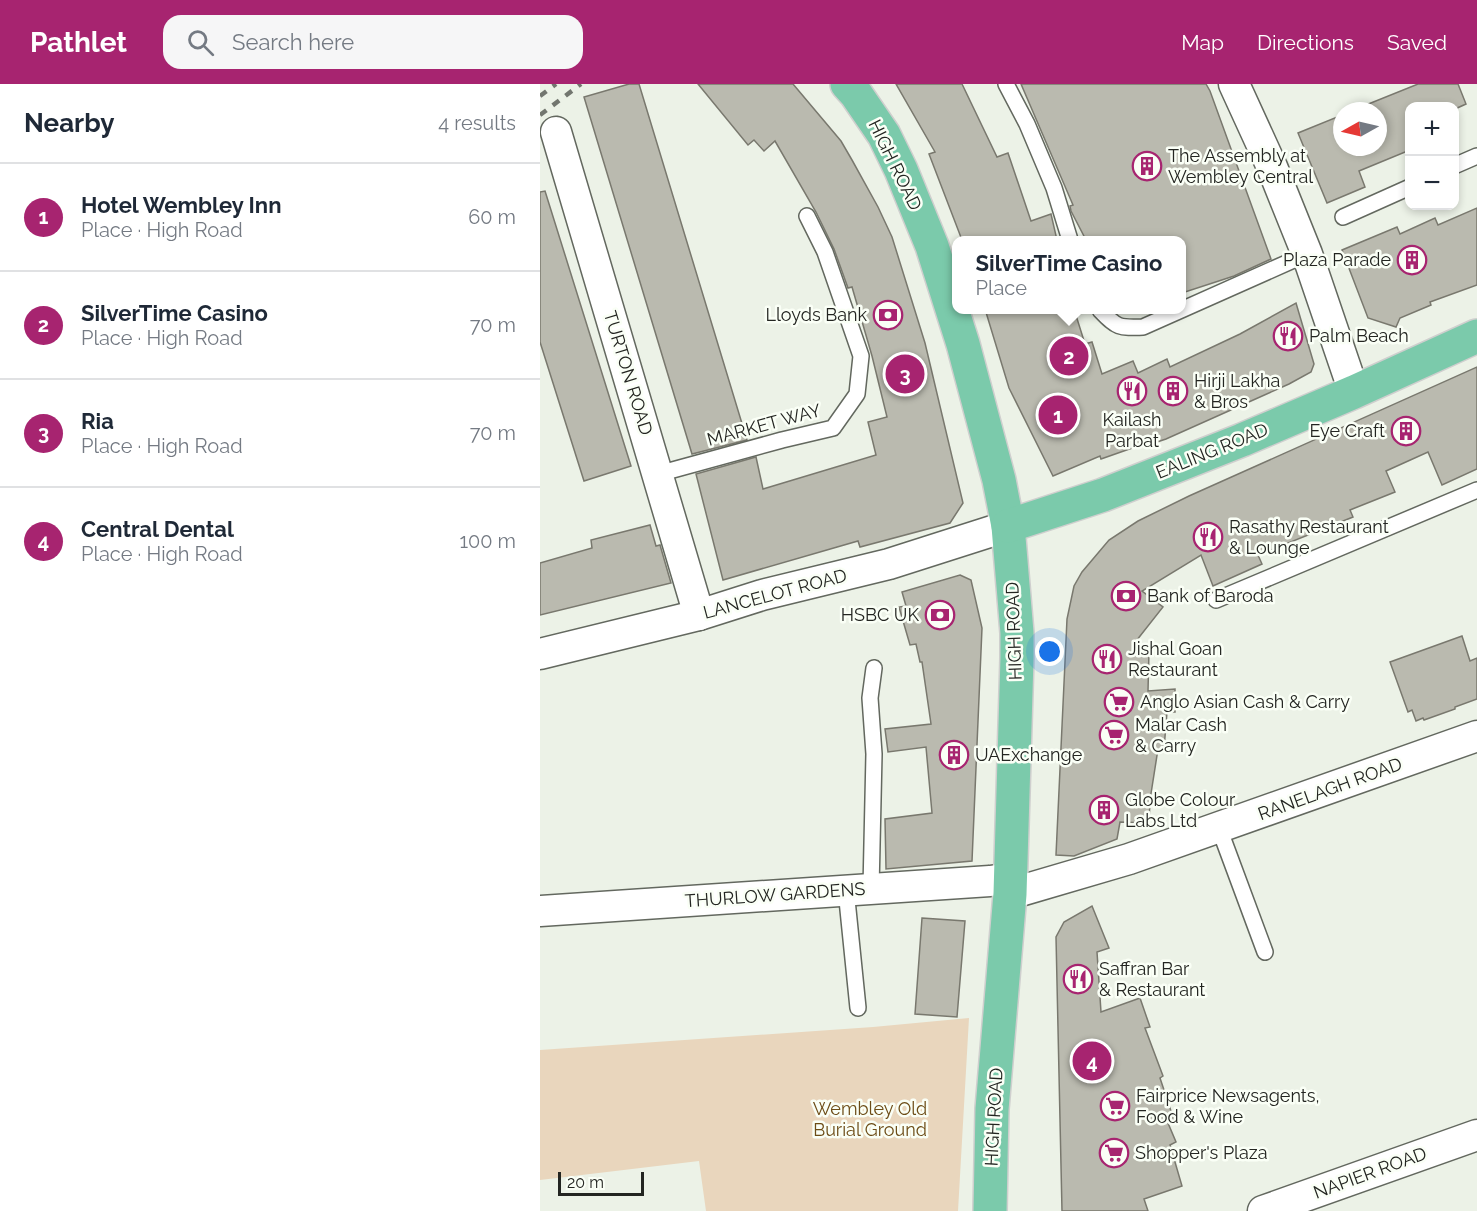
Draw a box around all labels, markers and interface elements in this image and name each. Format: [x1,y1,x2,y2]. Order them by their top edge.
search box [163,15,583,69]
text: Pathlet [30,26,127,59]
icon: search [184,26,217,59]
text: Search here [232,29,354,55]
text: Map [1181,30,1224,55]
text: Directions [1257,30,1354,55]
text: Saved [1387,30,1447,55]
north arrow [1333,102,1387,156]
map controls [1405,102,1459,210]
button: + [1405,102,1459,156]
text: Nearby [24,108,114,138]
text: 4 results [438,111,516,135]
street label: HIGH ROAD [864,116,927,214]
place label: The Assembly at Wembley Central [1168,145,1313,187]
building icon: The Assembly at Wembley Central [1131,150,1163,182]
button: − [1405,156,1459,210]
text: Hotel Wembley Inn [81,192,281,218]
text: 1 [39,205,48,229]
text: 60 m [468,205,516,229]
text: Place · High Road [81,218,243,242]
popup [952,236,1186,314]
building icon: Plaza Parade [1396,244,1428,276]
place label: Plaza Parade [1283,249,1391,270]
text: SilverTime Casino [976,250,1162,276]
text: Place [976,276,1027,300]
bank icon: Lloyds Bank [872,299,904,331]
text: SilverTime Casino [81,300,268,326]
place label: Lloyds Bank [765,304,867,325]
street label: TURTON ROAD [600,308,657,438]
text: 2 [38,313,49,337]
text: 70 m [470,313,516,337]
restaurant icon: Palm Beach [1272,320,1304,352]
place label: Palm Beach [1309,325,1409,346]
text: Place · High Road [81,326,243,350]
pin: 2 [1050,334,1088,378]
pin: 3 [886,352,925,396]
place label: Hirji Lakha & Bros [1194,370,1280,412]
restaurant icon: Kailash Parbat [1116,375,1148,407]
building icon: Hirji Lakha & Bros [1157,375,1189,407]
pin: 1 [1038,392,1078,438]
street label: MARKET WAY [705,399,823,450]
text: Ria [81,408,114,434]
place label: Kailash Parbat [1102,409,1162,451]
building icon: Eye Craft [1390,415,1422,447]
street label: EALING ROAD [1153,418,1271,483]
place label: Eye Craft [1309,420,1385,441]
text: 3 [38,421,49,445]
text: 70 m [470,421,516,445]
text: Place · High Road [81,434,243,458]
text: Central Dental [81,516,234,542]
place label: Rasathy Restaurant & Lounge [1229,516,1389,558]
restaurant icon: Rasathy Restaurant & Lounge [1192,521,1224,553]
text: 4 [38,529,49,553]
text: 100 m [459,529,516,553]
text: Place · High Road [81,542,243,566]
street label: LANCELOT ROAD [701,564,849,623]
bank icon: Bank of Baroda [1110,580,1142,612]
street label: HIGH ROAD [1001,581,1026,681]
place label: Bank of Baroda [1147,585,1274,606]
bank icon: HSBC UK [924,599,956,631]
place label: HSBC UK [841,604,919,625]
your location [1035,637,1064,666]
place label: Jishal Goan Restaurant [1128,638,1222,680]
restaurant icon: Jishal Goan Restaurant [1091,643,1123,675]
supermarket icon: Anglo Asian Cash & Carry [1103,686,1135,718]
place label: Anglo Asian Cash & Carry [1140,691,1350,712]
place label: Malar Cash & Carry [1135,714,1227,756]
supermarket icon: Malar Cash & Carry [1098,719,1130,751]
building icon: UAExchange [938,739,970,771]
place label: UAExchange [975,744,1083,765]
street label: RANELAGH ROAD [1255,753,1405,824]
place label: Globe Colour Labs Ltd [1125,789,1236,831]
building icon: Globe Colour Labs Ltd [1088,794,1120,826]
street label: THURLOW GARDENS [684,878,866,911]
place label: Saffran Bar & Restaurant [1099,958,1205,1000]
restaurant icon: Saffran Bar & Restaurant [1062,963,1094,995]
pin: 4 [1072,1038,1112,1084]
street label: HIGH ROAD [980,1067,1007,1167]
place label: Fairprice Newsagents, Food & Wine [1136,1085,1320,1127]
supermarket icon: Fairprice Newsagents, Food & Wine [1099,1090,1131,1122]
park label: Wembley Old Burial Ground [813,1098,927,1140]
supermarket icon: Shopper's Plaza [1098,1137,1130,1169]
place label: Shopper's Plaza [1135,1142,1267,1163]
street label: NAPIER ROAD [1310,1142,1429,1203]
scale bar [558,1169,644,1196]
text: 20 m [567,1173,604,1192]

